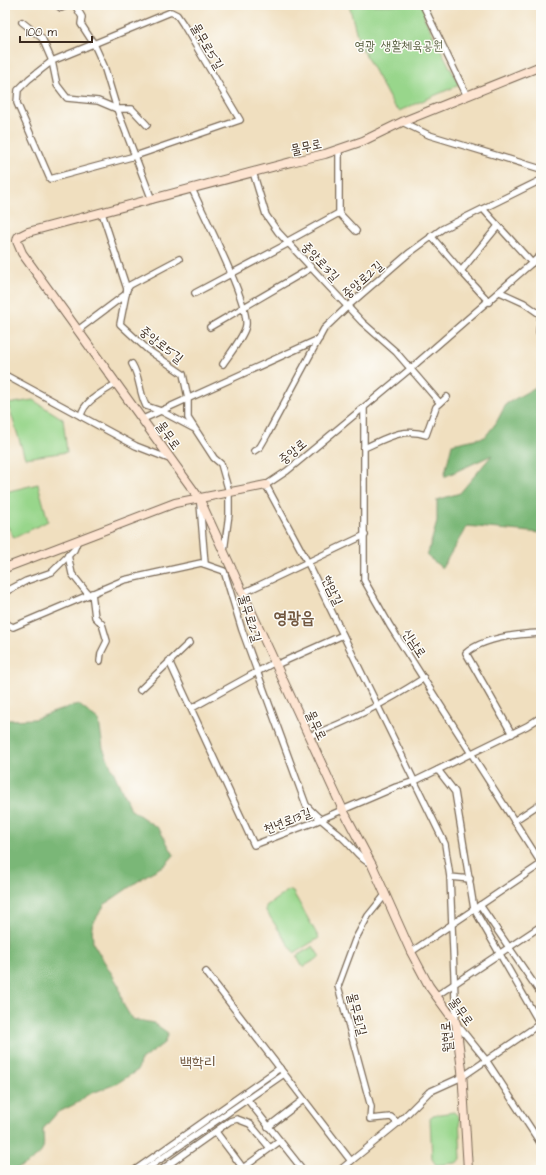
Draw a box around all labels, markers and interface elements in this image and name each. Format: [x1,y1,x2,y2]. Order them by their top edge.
scale bar [20,18,92,44]
street label: 물무로5길 [187,20,228,73]
text: 100 m [26,24,57,41]
park label: 영광 생활체육공원 [355,37,443,55]
street label: 물무로 [289,135,324,159]
street label: 중앙로3길 [297,238,343,286]
street label: 중앙로2길 [338,257,387,303]
street label: 중앙로5길 [136,322,187,368]
street label: 물무로 [152,418,185,454]
street label: 중앙로 [275,435,310,469]
street label: 현암길 [317,572,347,608]
street label: 물무로2길 [234,592,266,644]
district label: 영광읍 [273,606,315,630]
street label: 신남로 [398,625,430,662]
street label: 물무로 [301,707,331,743]
street label: 천년로13길 [261,804,314,838]
street label: 물무로1길 [343,991,371,1038]
street label: 물무로 [445,994,478,1030]
street label: 월현로 [436,1020,458,1053]
district label: 백학리 [180,1052,216,1073]

